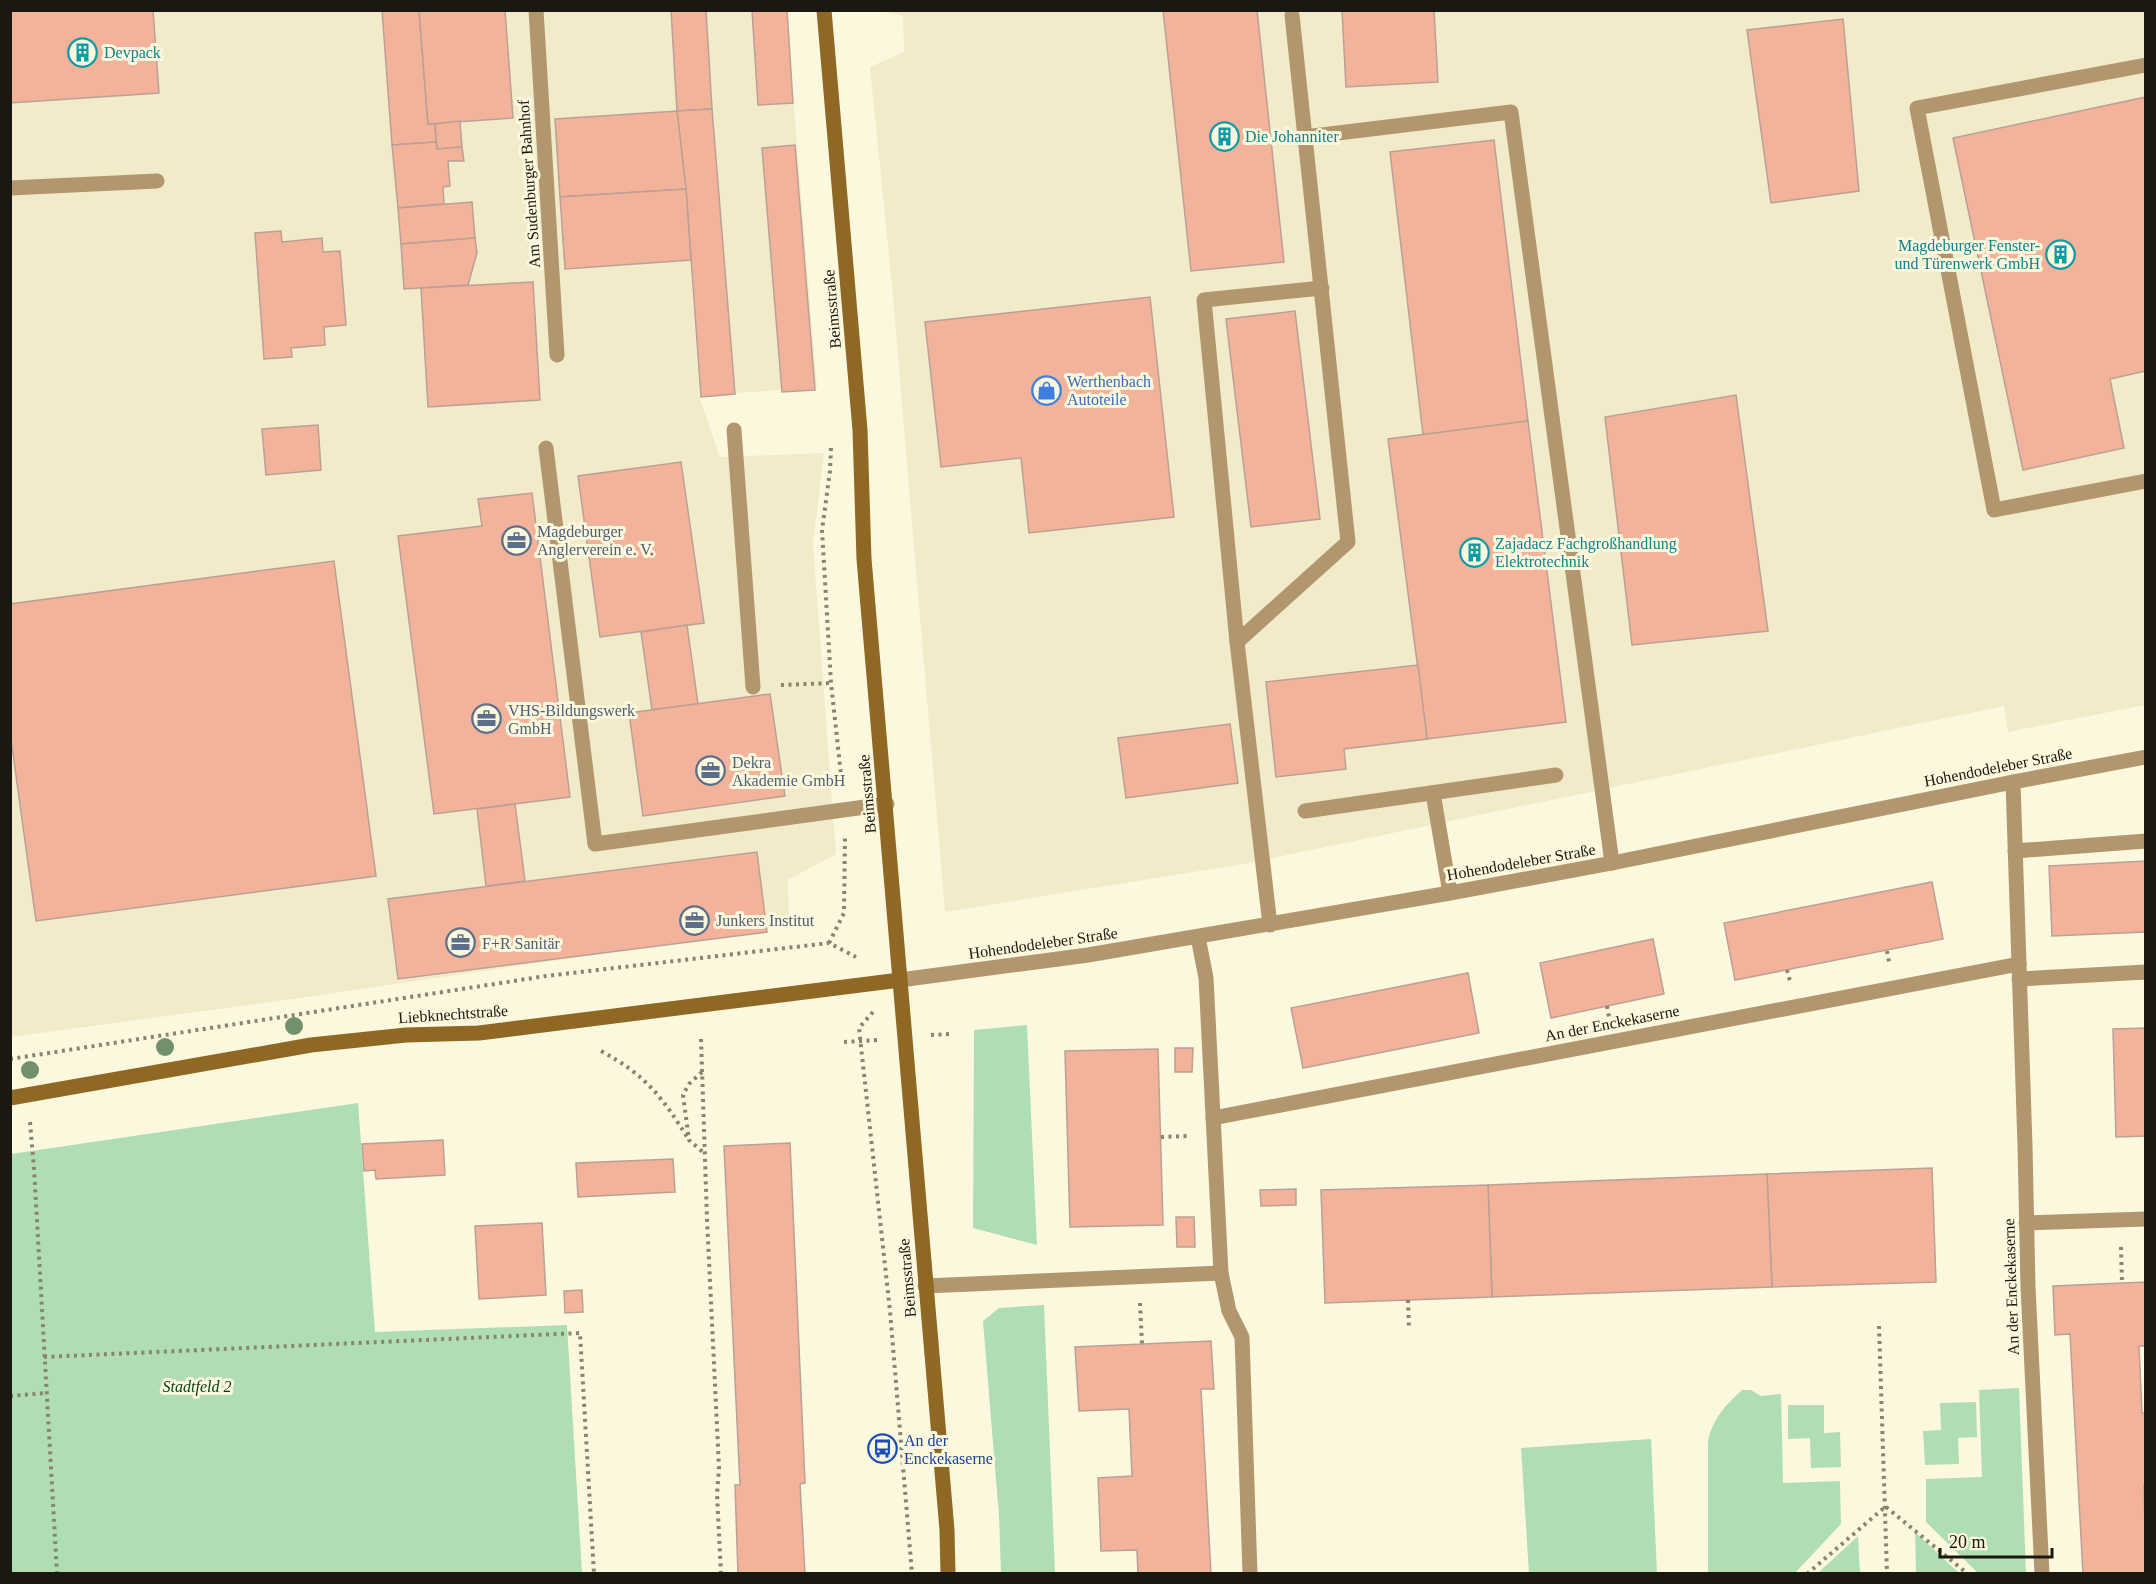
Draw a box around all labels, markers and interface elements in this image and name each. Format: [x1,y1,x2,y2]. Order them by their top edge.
building icon: Devpack [67,36,99,68]
place label: Devpack [104,44,161,62]
street label: Am Sudenburger Bahnhof [515,99,544,269]
building icon: Die Johanniter [1208,120,1240,152]
place label: Die Johanniter [1245,128,1339,145]
place label: Magdeburger Fenster- und Türenwerk GmbH [1895,237,2040,272]
building icon: Magdeburger Fenster- und Türenwerk GmbH [2045,238,2077,270]
street label: Beimsstraße [820,269,844,349]
place label: Werthenbach Autoteile [1067,373,1151,408]
shop icon: Werthenbach Autoteile [1030,374,1062,406]
place label: Magdeburger Anglerverein e. V. [537,523,654,559]
office icon: Magdeburger Anglerverein e. V. [500,524,532,556]
place label: Zajadacz Fachgroßhandlung Elektrotechnik [1495,535,1677,570]
building icon: Zajadacz Fachgroßhandlung Elektrotechnik [1458,536,1490,568]
place label: VHS-Bildungswerk GmbH [508,702,635,737]
office icon: VHS-Bildungswerk GmbH [471,703,503,735]
street label: Hohendodeleber Straße [1922,744,2074,790]
place label: Dekra Akademie GmbH [732,754,846,789]
street label: Beimsstraße [855,754,879,834]
office icon: Dekra Akademie GmbH [695,755,727,787]
street label: Hohendodeleber Straße [1445,841,1597,883]
office icon: Junkers Institut [679,904,711,936]
place label: Junkers Institut [716,912,815,929]
street label: Hohendodeleber Straße [967,924,1119,962]
office icon: F+R Sanitär [445,927,477,959]
place label: F+R Sanitär [482,935,561,952]
street label: Liebknechtstraße [397,1002,509,1026]
street label: An der Enckekaserne [1543,1002,1681,1044]
street label: An der Enckekaserne [2000,1218,2022,1356]
street label: Beimsstraße [895,1238,919,1318]
park label: Stadtfeld 2 [163,1378,231,1396]
place label: An der Enckekaserne [904,1432,993,1467]
bus stop icon: An der Enckekaserne [867,1433,899,1465]
scale bar [1940,1521,2052,1559]
text: 20 m [1949,1532,1986,1552]

